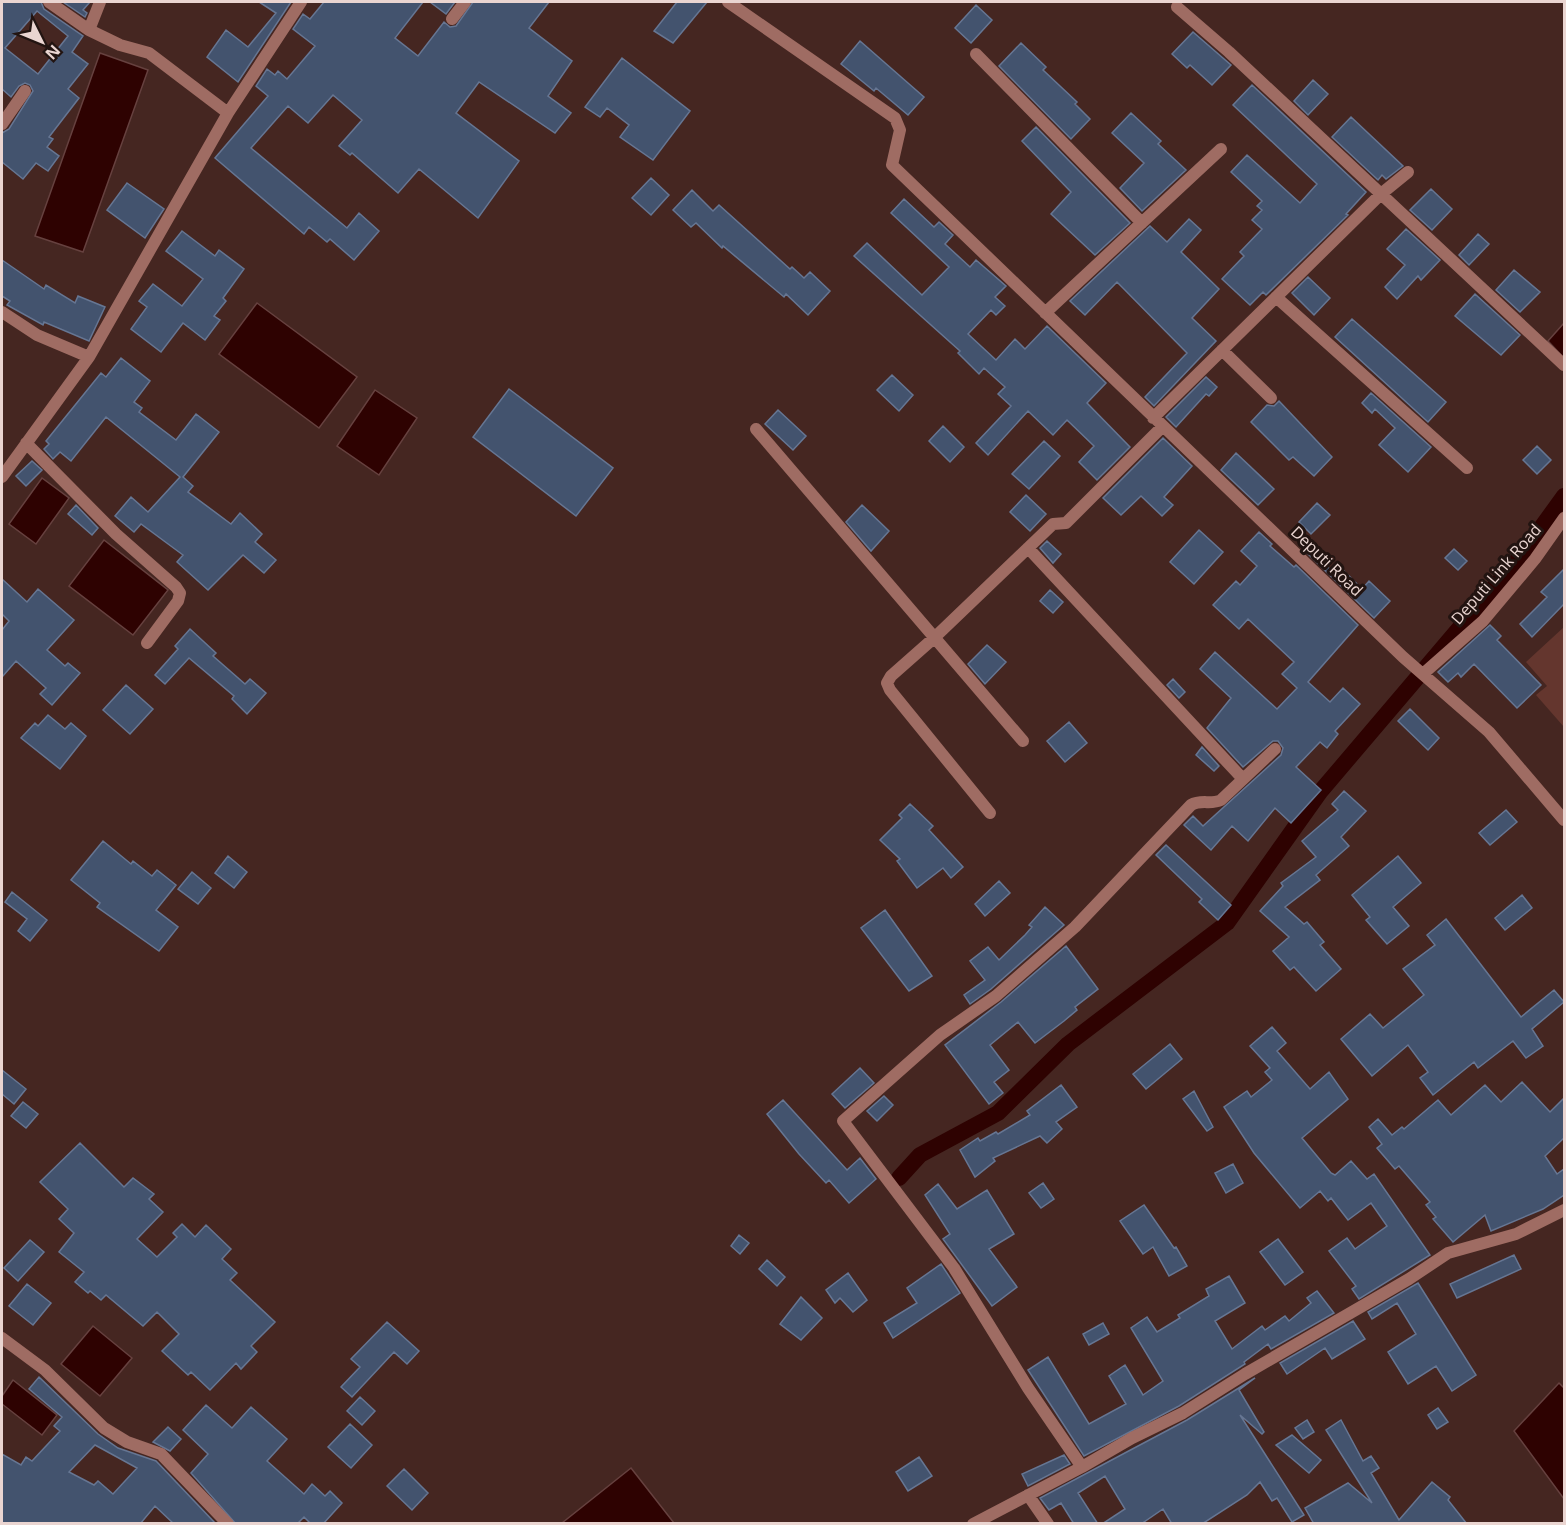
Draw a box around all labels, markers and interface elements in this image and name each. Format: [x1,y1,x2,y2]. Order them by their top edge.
north arrow [12,12,72,72]
text: N [40,40,65,64]
street label: Deputi Link Road [1446,519,1546,629]
street label: Deputi Road [1286,521,1368,601]

